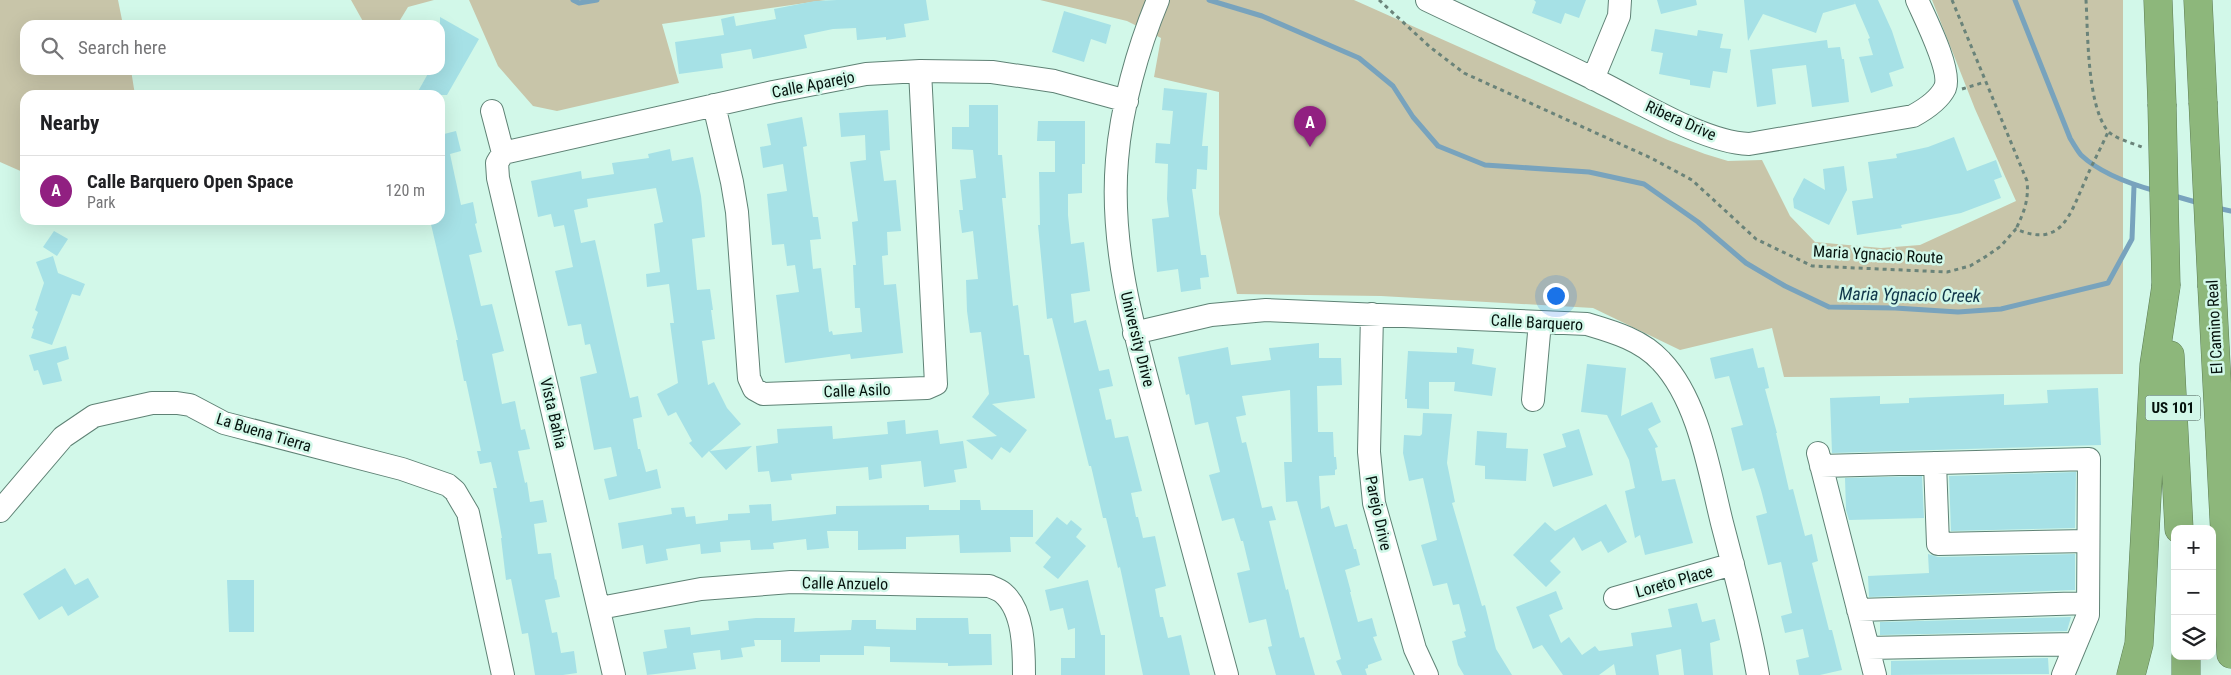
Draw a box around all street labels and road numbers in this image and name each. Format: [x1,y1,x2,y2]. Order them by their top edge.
street label: Calle Aparejo [770,67,856,102]
street label: Ribera Drive [1643,96,1719,144]
street label: Maria Ygnacio Route [1813,242,1943,267]
street label: El Camino Real [2203,279,2226,375]
street label: University Drive [1117,290,1159,389]
street label: Calle Barquero [1490,311,1584,334]
street label: Vista Bahia [536,376,571,450]
street label: Calle Asilo [823,380,891,401]
road number: US 101 [2146,396,2200,420]
street label: La Buena Tierra [214,409,314,456]
street label: Parejo Drive [1361,474,1396,552]
street label: Loreto Place [1633,561,1715,602]
street label: Calle Anzuelo [802,573,888,594]

